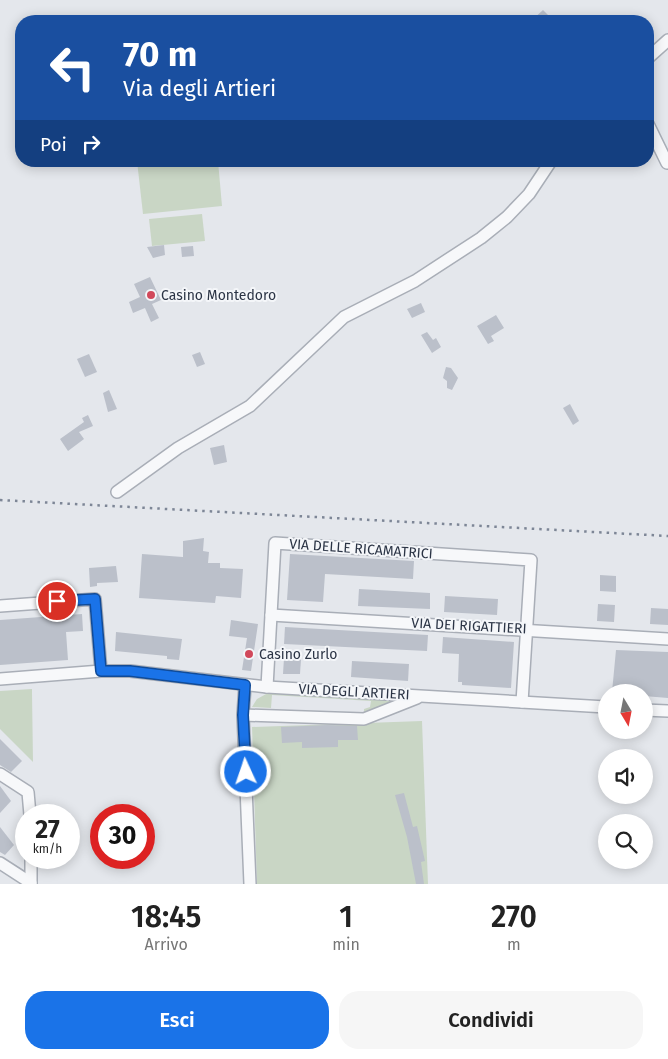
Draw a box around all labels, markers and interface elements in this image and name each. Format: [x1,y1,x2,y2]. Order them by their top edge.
text: 70 m [123,33,197,75]
icon: left [40,35,105,100]
text: Via degli Artieri [123,75,276,102]
icon: right [77,130,105,158]
text: Poi [40,133,67,156]
place label: Casino Montedoro [161,287,276,304]
marker: Casino Montedoro [145,289,157,301]
street label: VIA DELLE RICAMATRICI [289,536,433,562]
pin [36,580,78,622]
icon: arrive [43,587,71,615]
street label: VIA DEI RIGATTIERI [411,614,527,638]
place label: Casino Zurlo [259,646,338,663]
marker: Casino Zurlo [243,648,255,660]
street label: VIA DEGLI ARTIERI [298,681,410,703]
north arrow [598,684,652,739]
map controls [598,684,653,869]
position arrow [219,745,271,797]
button: sound [598,749,653,804]
speed limit sign: 30 [90,804,155,869]
button: search [598,814,653,869]
text: 27 [35,815,60,845]
text: km/h [33,842,62,856]
text: 18:45 [131,899,201,935]
text: 1 [339,899,353,935]
text: 270 [491,899,537,935]
text: Arrivo [145,935,188,954]
text: min [332,935,360,954]
text: m [507,935,521,954]
button: Esci [25,991,329,1049]
button: Condividi [339,991,643,1049]

